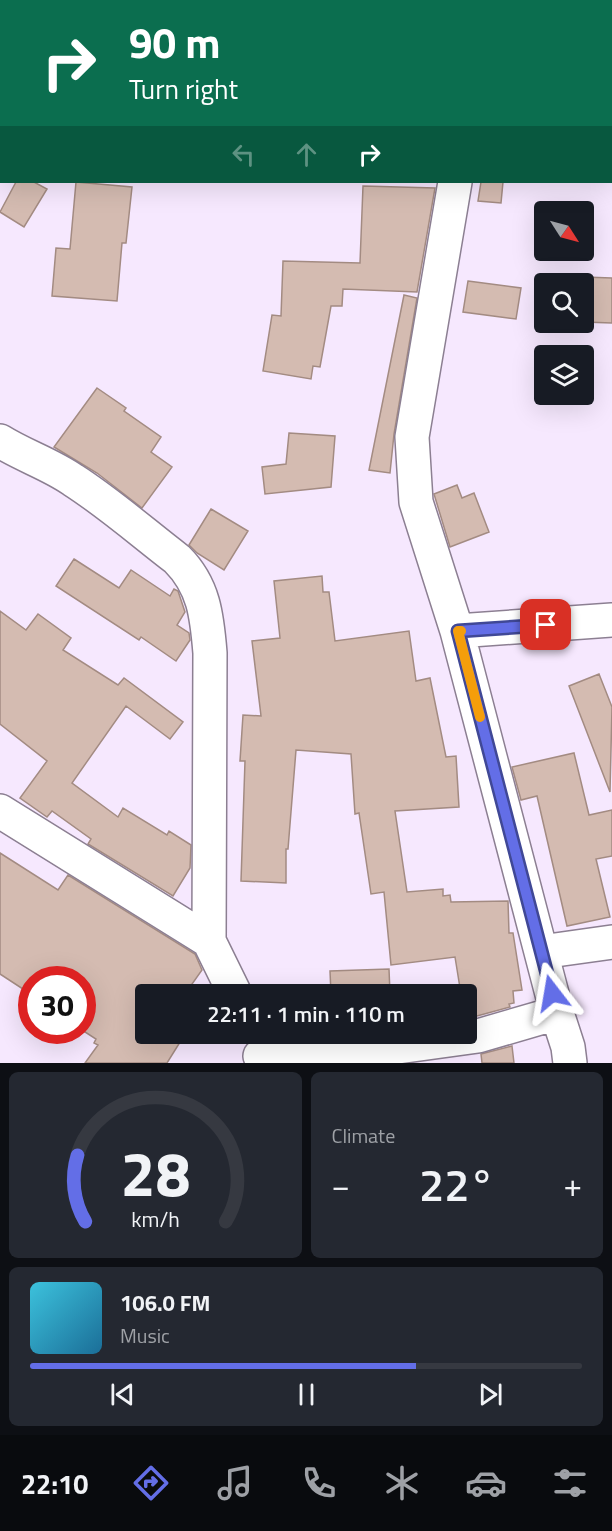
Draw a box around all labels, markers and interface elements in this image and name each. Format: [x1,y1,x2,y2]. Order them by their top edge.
text: 90 m [129,10,221,74]
icon: right [30,24,108,102]
text: Turn right [129,68,238,109]
icon: left [227,138,260,171]
icon: ahead [290,138,323,171]
icon: right [353,138,386,171]
north arrow [534,201,594,261]
map controls [534,201,594,405]
button: search [534,273,594,333]
button: layers [534,345,594,405]
pin [520,599,571,650]
icon: arrive [529,608,562,641]
position arrow [520,961,584,1025]
speed limit sign: 30 [18,966,96,1044]
text: 22:11 · 1 min · 110 m [207,997,405,1031]
text: Climate [332,1120,395,1151]
text: 28 [120,1125,190,1220]
text: 22° [419,1150,495,1218]
text: − [332,1160,350,1210]
text: + [564,1160,582,1210]
text: km/h [131,1203,180,1235]
text: 106.0 FM [120,1286,210,1320]
text: Music [120,1320,170,1351]
icon: previous [106,1378,139,1411]
icon: pause [290,1378,323,1411]
icon: next [474,1378,507,1411]
icon: directions [130,1462,172,1504]
icon: music [214,1462,256,1504]
icon: phone [298,1462,340,1504]
icon: climate [381,1462,423,1504]
icon: car [465,1462,507,1504]
icon: filters [549,1462,591,1504]
text: 22:10 [21,1463,88,1504]

